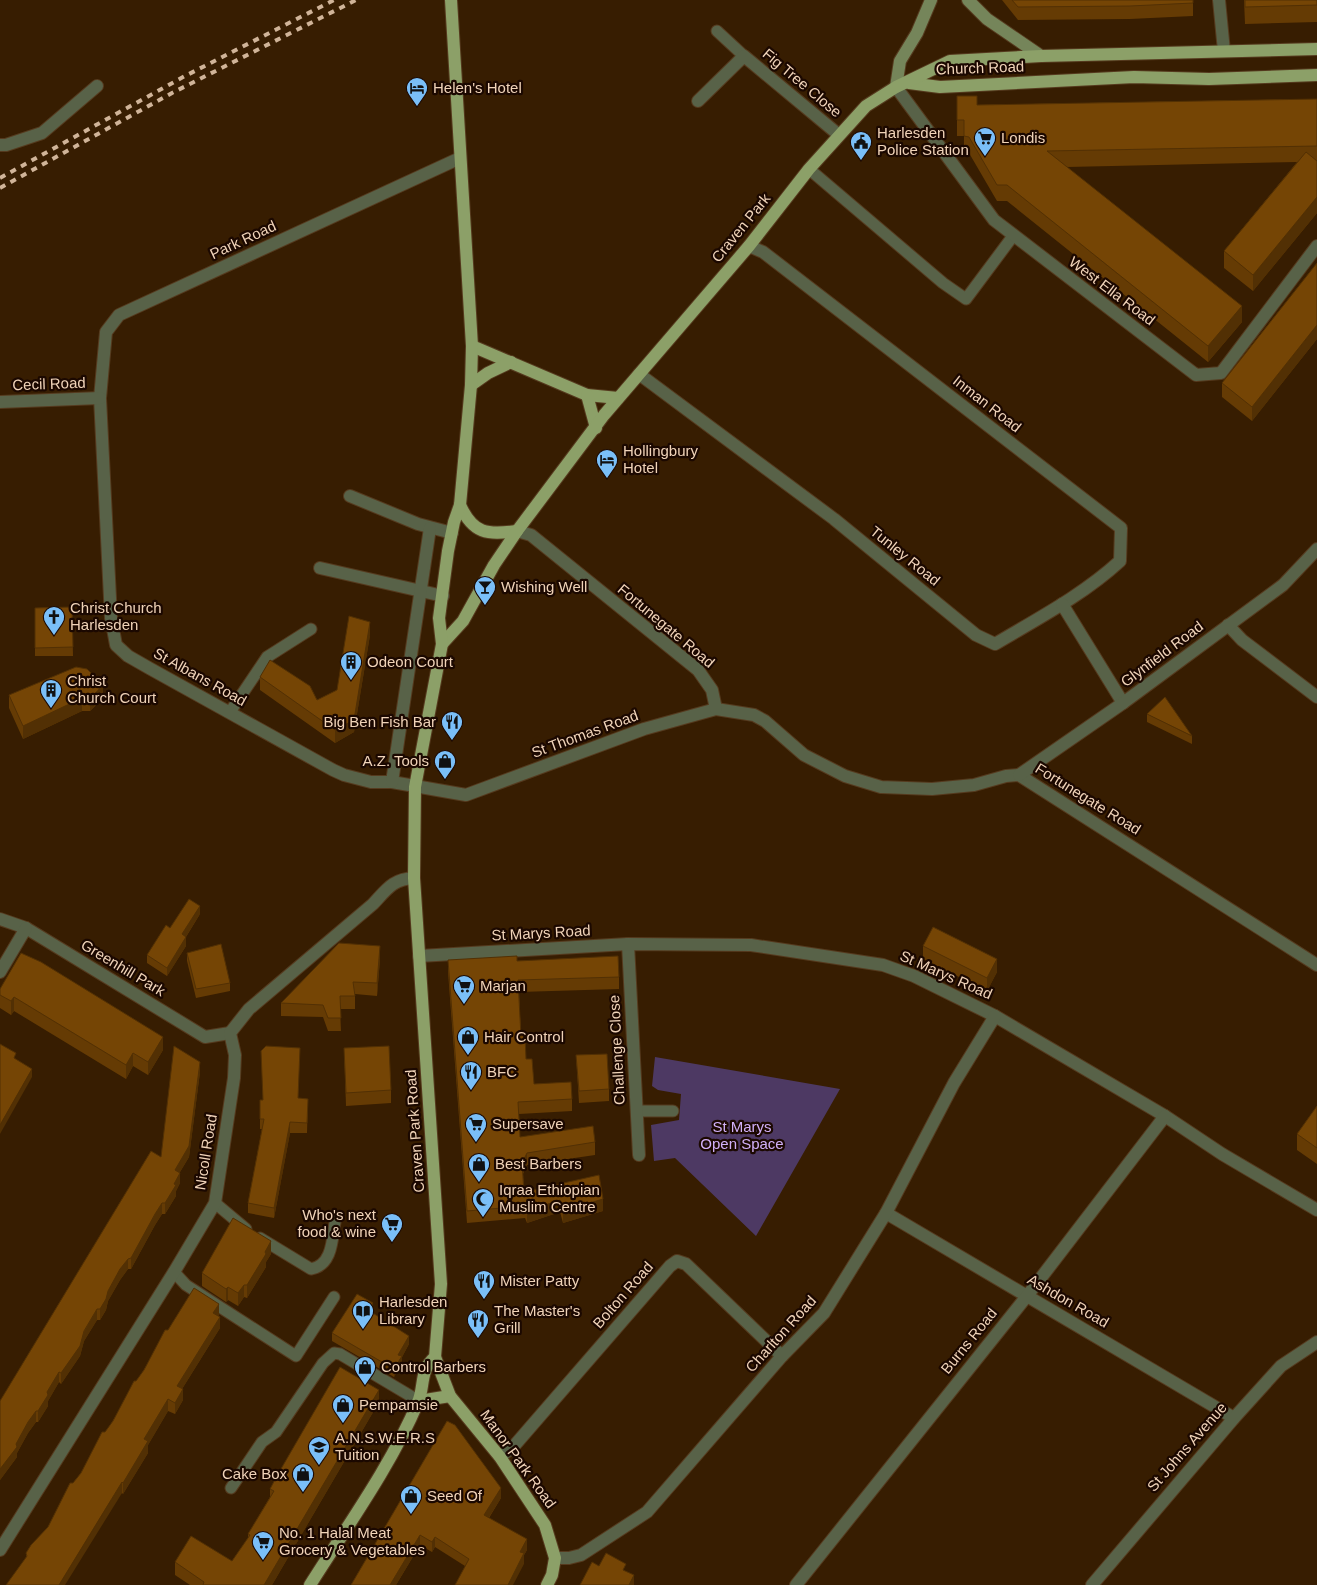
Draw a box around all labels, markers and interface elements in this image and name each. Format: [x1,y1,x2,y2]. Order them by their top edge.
street label: Fig Tree Close [759,45,845,120]
street label: Church Road [936,57,1024,78]
hotel icon: Helen's Hotel [405,76,429,107]
place label: Helen's Hotel [433,79,522,96]
place label: Harlesden Police Station [877,124,969,158]
supermarket icon: Londis [973,126,997,157]
place label: Londis [1001,129,1045,146]
public building icon: Harlesden Police Station [849,130,873,161]
street label: Craven Park [708,190,774,265]
street label: Park Road [207,217,278,262]
street label: West Ella Road [1066,253,1159,328]
street label: Inman Road [950,372,1025,435]
street label: Cecil Road [12,374,86,393]
place label: Hollingbury Hotel [623,442,699,476]
hotel icon: Hollingbury Hotel [595,448,619,479]
street label: Tunley Road [867,522,943,589]
bar icon: Wishing Well [473,575,497,606]
place label: Wishing Well [501,578,587,595]
street label: Fortunegate Road [615,580,718,671]
place label: Christ Church Harlesden [70,599,162,633]
church icon: Christ Church Harlesden [42,605,66,636]
street label: Glynfield Road [1117,617,1206,690]
street label: St Albans Road [151,644,250,709]
building icon: Odeon Court [339,650,363,681]
place label: Odeon Court [367,653,454,670]
place label: Christ Church Court [67,672,157,706]
building icon: Christ Church Court [39,678,63,709]
street label: St Thomas Road [529,706,640,761]
restaurant icon: Big Ben Fish Bar [440,710,464,741]
place label: Big Ben Fish Bar [323,713,436,730]
shop icon: A.Z. Tools [433,749,457,780]
place label: A.Z. Tools [363,752,429,769]
street label: Fortunegate Road [1032,759,1144,838]
street label: St Marys Road [491,921,591,944]
street label: Greenhill Park [78,936,169,1000]
street label: St Marys Road [897,947,995,1002]
supermarket icon: Marjan [452,974,476,1005]
place label: Marjan [480,977,526,994]
street label: Challenge Close [605,995,628,1105]
shop icon: Hair Control [456,1025,480,1056]
place label: Hair Control [484,1028,564,1045]
restaurant icon: BFC [459,1060,483,1091]
place label: BFC [487,1063,517,1080]
street label: Craven Park Road [402,1069,427,1193]
supermarket icon: Supersave [464,1112,488,1143]
street label: Nicoll Road [191,1113,220,1191]
place label: Supersave [492,1115,564,1132]
park label: St Marys Open Space [700,1118,784,1152]
shop icon: Best Barbers [467,1152,491,1183]
place label: Best Barbers [495,1155,582,1172]
place label: Iqraa Ethiopian Muslim Centre [499,1181,600,1215]
mosque icon: Iqraa Ethiopian Muslim Centre [471,1187,495,1218]
place label: Who's next food & wine [298,1206,377,1240]
supermarket icon: Who's next food & wine [380,1212,404,1243]
street label: Bolton Road [589,1258,656,1331]
restaurant icon: Mister Patty [472,1269,496,1300]
street label: Ashdon Road [1025,1270,1112,1331]
place label: Mister Patty [500,1272,580,1289]
street label: Charlton Road [742,1292,819,1375]
place label: Harlesden Library [379,1293,447,1327]
library icon: Harlesden Library [351,1299,375,1330]
place label: The Master's Grill [494,1302,580,1336]
street label: Burns Road [937,1305,1000,1377]
restaurant icon: The Master's Grill [466,1308,490,1339]
shop icon: Control Barbers [353,1355,377,1386]
place label: Control Barbers [381,1358,486,1375]
shop icon: Pempamsie [331,1393,355,1424]
place label: Pempamsie [359,1396,438,1413]
street label: St Johns Avenue [1143,1399,1230,1495]
street label: Manor Park Road [477,1406,560,1511]
place label: A.N.S.W.E.R.S Tuition [335,1429,435,1463]
school or university icon: A.N.S.W.E.R.S Tuition [307,1435,331,1466]
shop icon: Cake Box [291,1462,315,1493]
place label: Cake Box [222,1465,287,1482]
shop icon: Seed Of [399,1484,423,1515]
place label: Seed Of [427,1487,483,1504]
place label: No. 1 Halal Meat Grocery & Vegetables [279,1524,425,1558]
supermarket icon: No. 1 Halal Meat Grocery & Vegetables [251,1530,275,1561]

